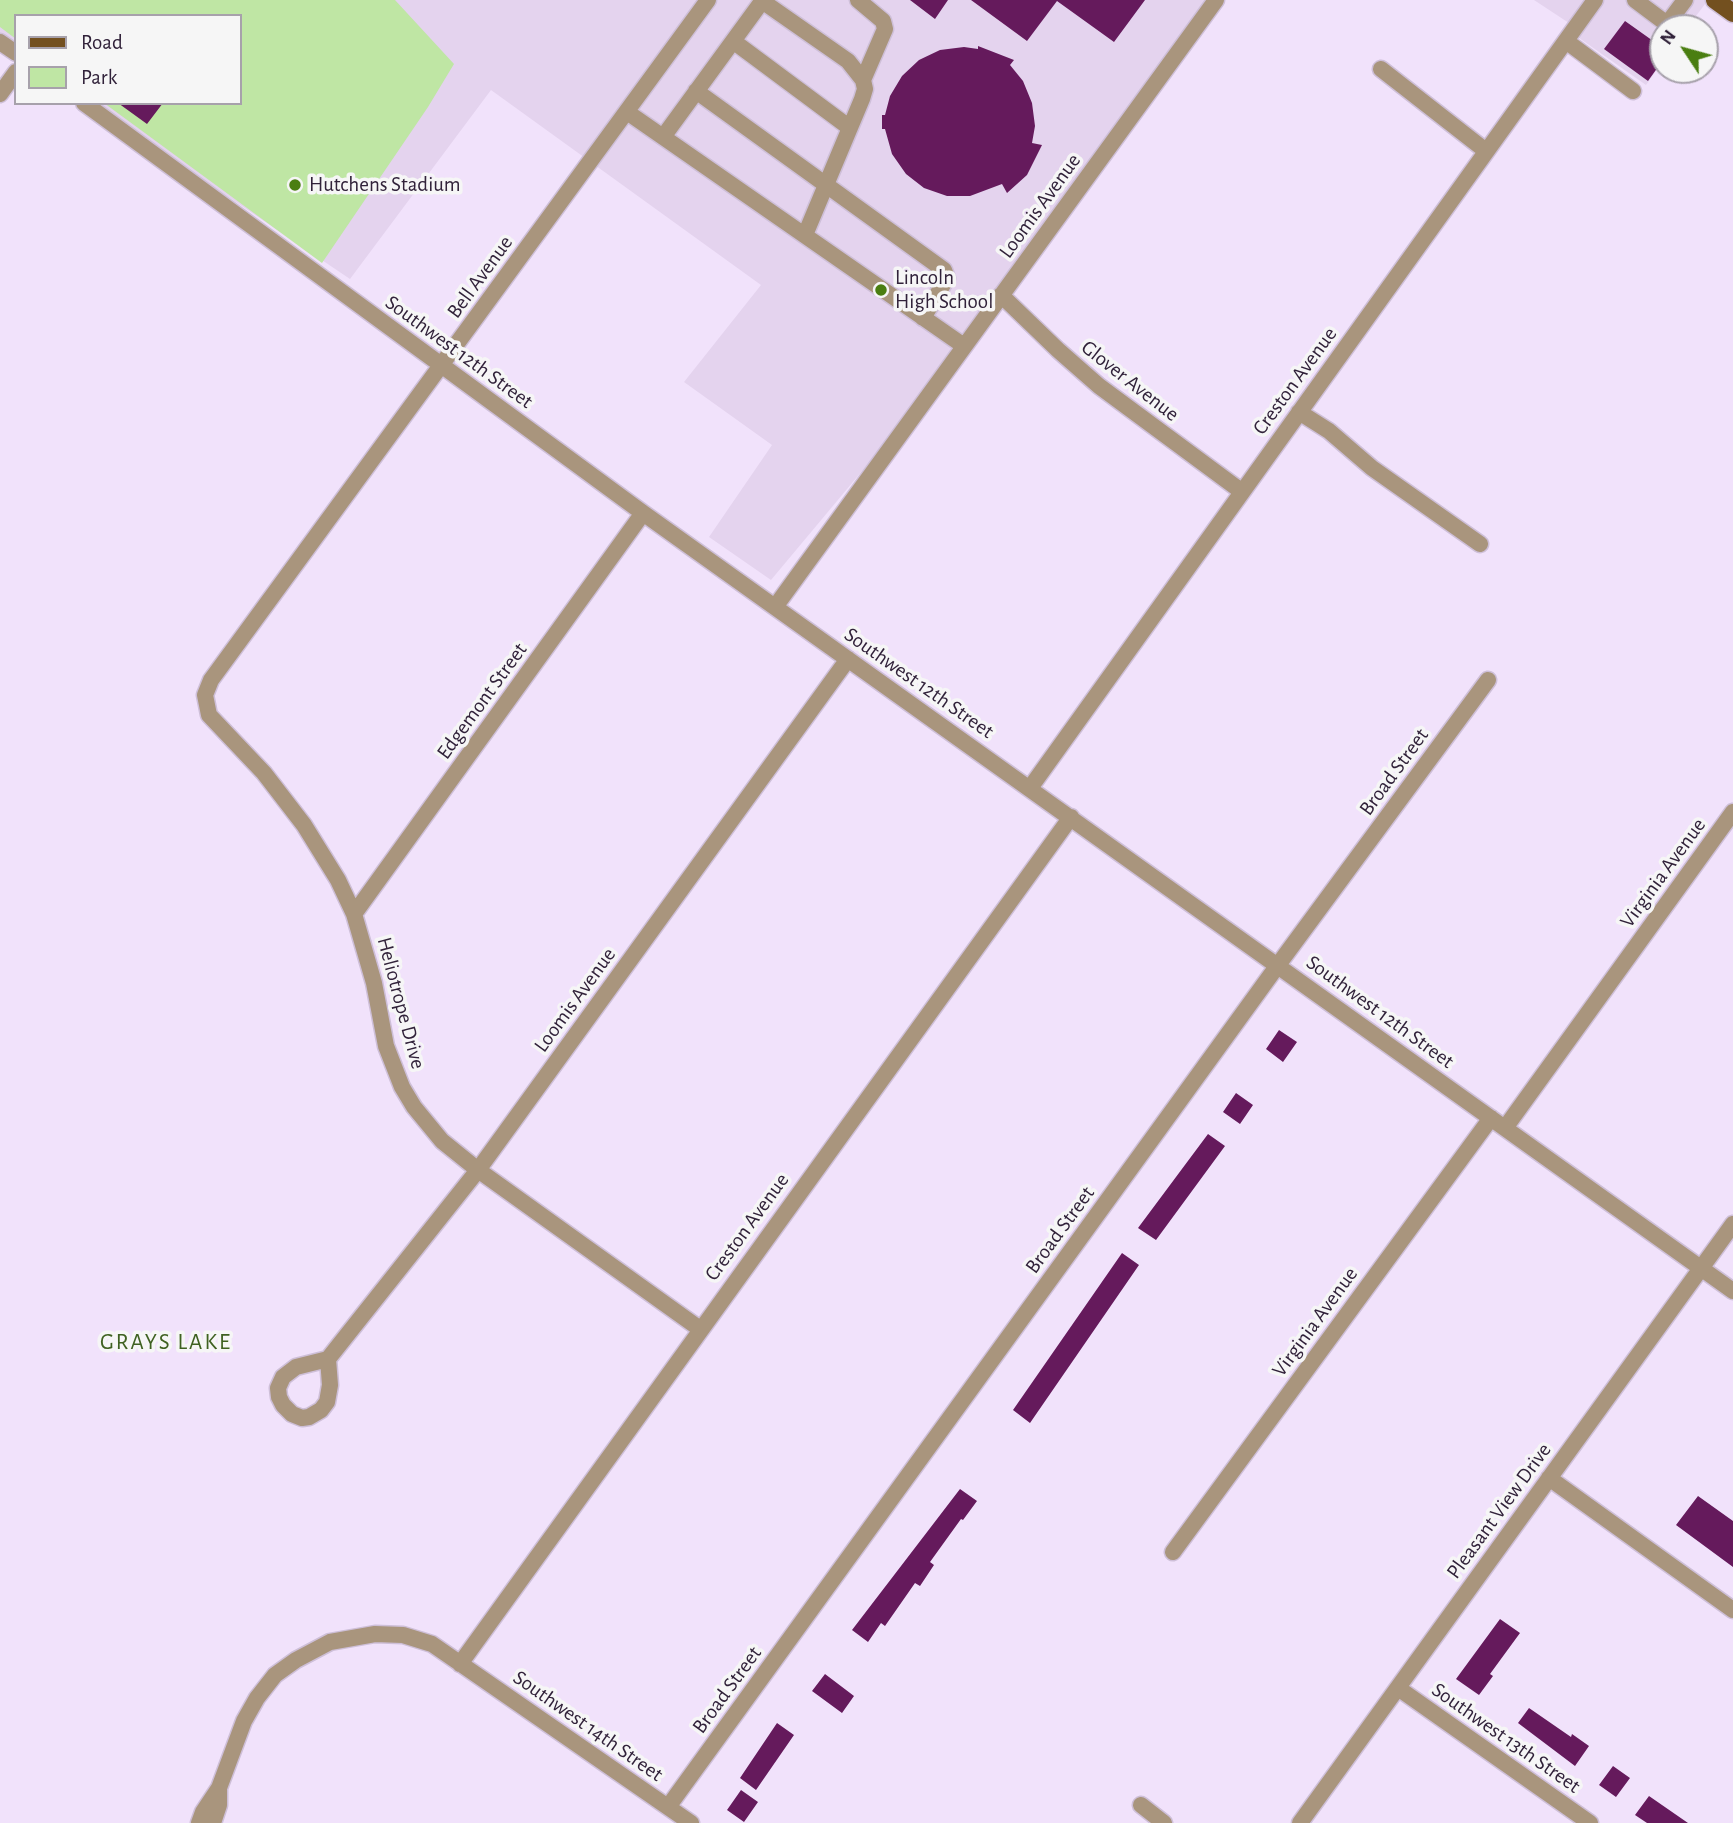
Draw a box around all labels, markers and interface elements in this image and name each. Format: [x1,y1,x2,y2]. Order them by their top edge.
legend [14,14,242,105]
north arrow [1649,14,1719,84]
text: N [1657,27,1680,48]
text: Road [81,32,123,53]
text: Park [81,67,117,88]
street label: Loomis Avenue [994,149,1086,263]
place label: Hutchens Stadium [309,172,461,198]
marker: Hutchens Stadium [287,177,303,193]
street label: Bell Avenue [442,231,518,323]
place label: Lincoln High School [895,265,993,315]
marker: Lincoln High School [873,282,889,298]
street label: Southwest 12th Street [380,290,538,414]
street label: Creston Avenue [1248,322,1342,440]
street label: Glover Avenue [1076,335,1184,427]
street label: Southwest 12th Street [839,622,999,744]
street label: Edgemont Street [431,638,533,764]
street label: Broad Street [1354,723,1434,821]
street label: Virginia Avenue [1615,813,1711,933]
street label: Heliotrope Drive [371,934,431,1072]
street label: Loomis Avenue [529,943,621,1057]
street label: Southwest 12th Street [1301,950,1459,1074]
street label: Creston Avenue [700,1168,794,1286]
street label: Broad Street [1020,1181,1100,1279]
street label: Virginia Avenue [1267,1262,1363,1382]
district label: GRAYS LAKE [101,1328,231,1356]
street label: Pleasant View Drive [1441,1438,1557,1584]
street label: Broad Street [687,1641,767,1739]
street label: Southwest 14th Street [508,1665,668,1787]
street label: Southwest 13th Street [1427,1677,1585,1799]

